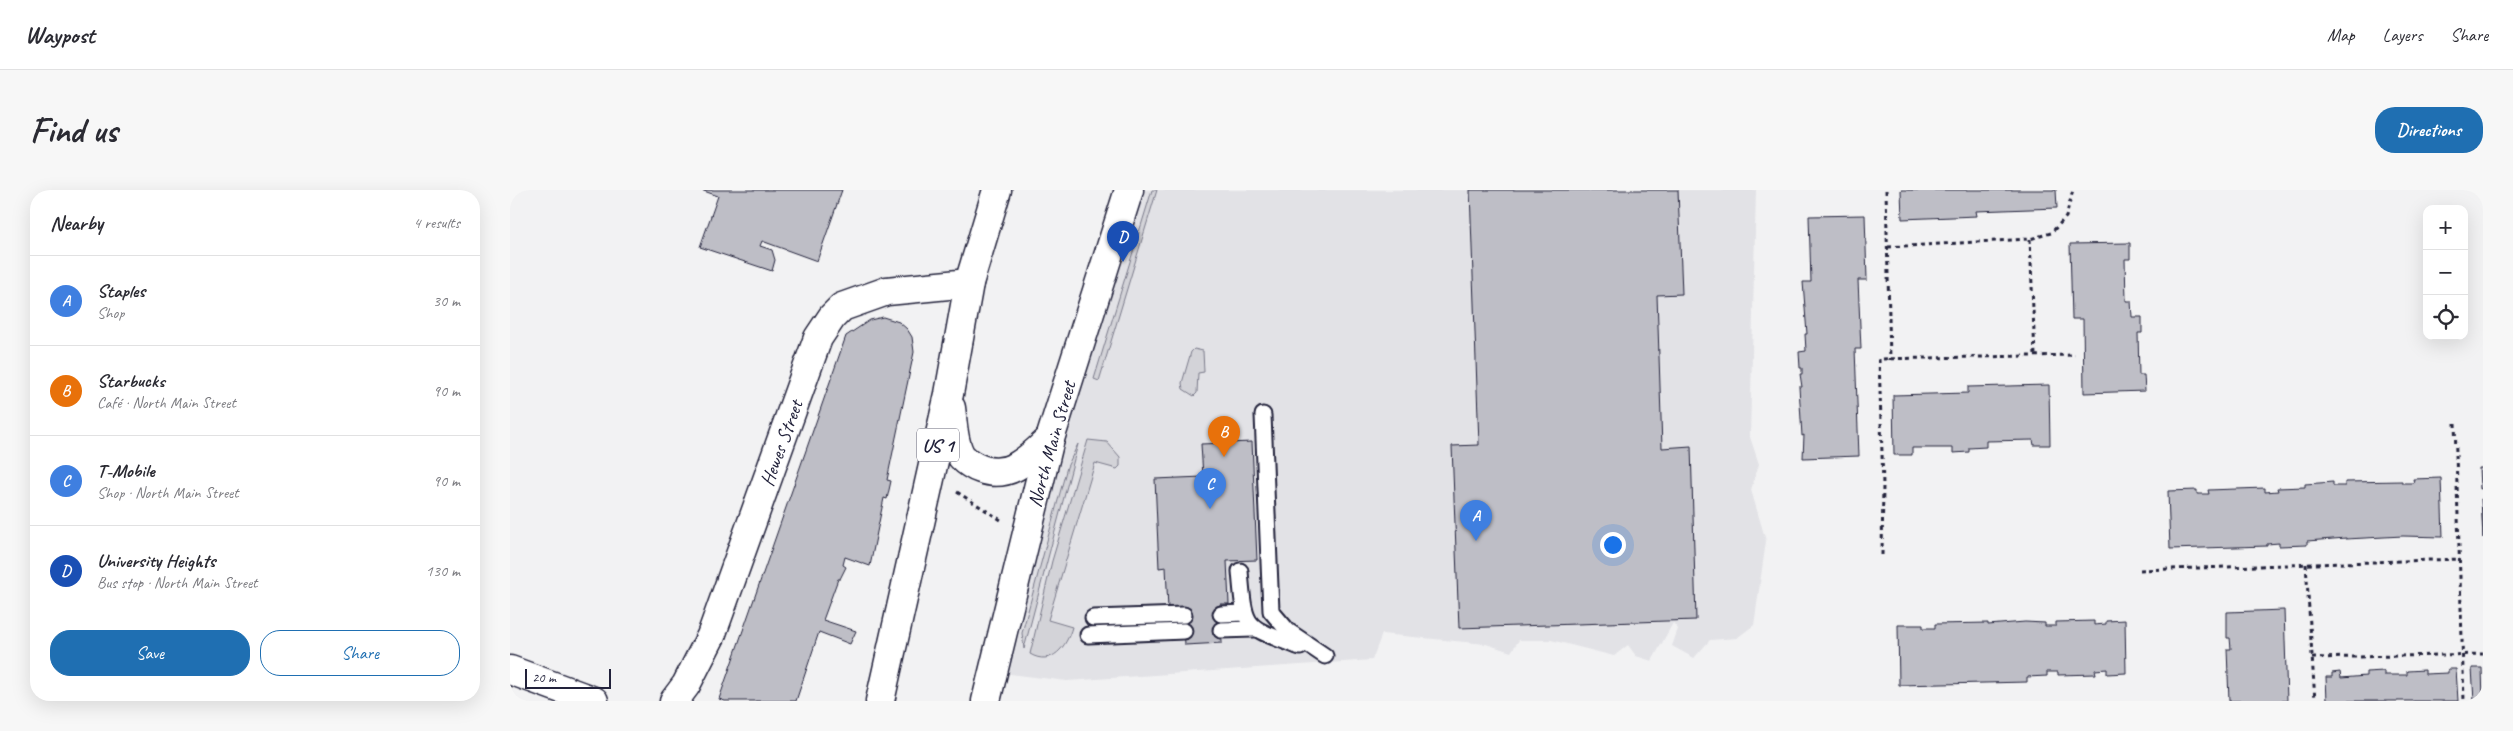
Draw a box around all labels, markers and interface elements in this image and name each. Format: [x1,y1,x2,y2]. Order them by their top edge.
text: Waypost [25,20,95,50]
text: Map [2327,24,2355,46]
text: Layers [2383,24,2422,46]
text: Share [2450,24,2488,46]
button: Directions [2375,107,2483,153]
text: Find us [30,108,117,153]
map controls [2423,205,2468,340]
button: + [2423,205,2468,250]
text: Nearby [50,210,103,236]
text: 4 results [413,213,460,233]
pin: D [1107,221,1139,262]
button: − [2423,250,2468,295]
text: Staples [97,279,145,303]
text: A [62,291,70,311]
text: 30 m [433,291,460,311]
button: locate [2423,295,2468,340]
text: Shop [97,303,124,323]
text: Starbucks [97,369,165,393]
street label: North Main Street [1022,376,1082,510]
text: B [62,381,70,401]
text: 90 m [433,381,460,401]
text: Café · North Main Street [97,393,236,413]
street label: Hewes Street [754,395,809,489]
pin: B [1208,416,1240,457]
road number: US 1 [917,428,959,462]
text: T-Mobile [97,459,155,483]
pin: C [1194,468,1226,509]
text: C [62,471,70,491]
text: 90 m [433,471,460,491]
text: Shop · North Main Street [97,483,239,503]
pin: A [1460,500,1492,541]
your location [1600,532,1626,558]
text: University Heights [97,549,215,573]
text: D [61,561,71,581]
text: 130 m [426,561,460,581]
text: Bus stop · North Main Street [97,573,257,593]
button: Save [50,630,250,676]
button: Share [260,630,460,676]
scale bar [525,666,611,689]
text: 20 m [532,669,556,686]

